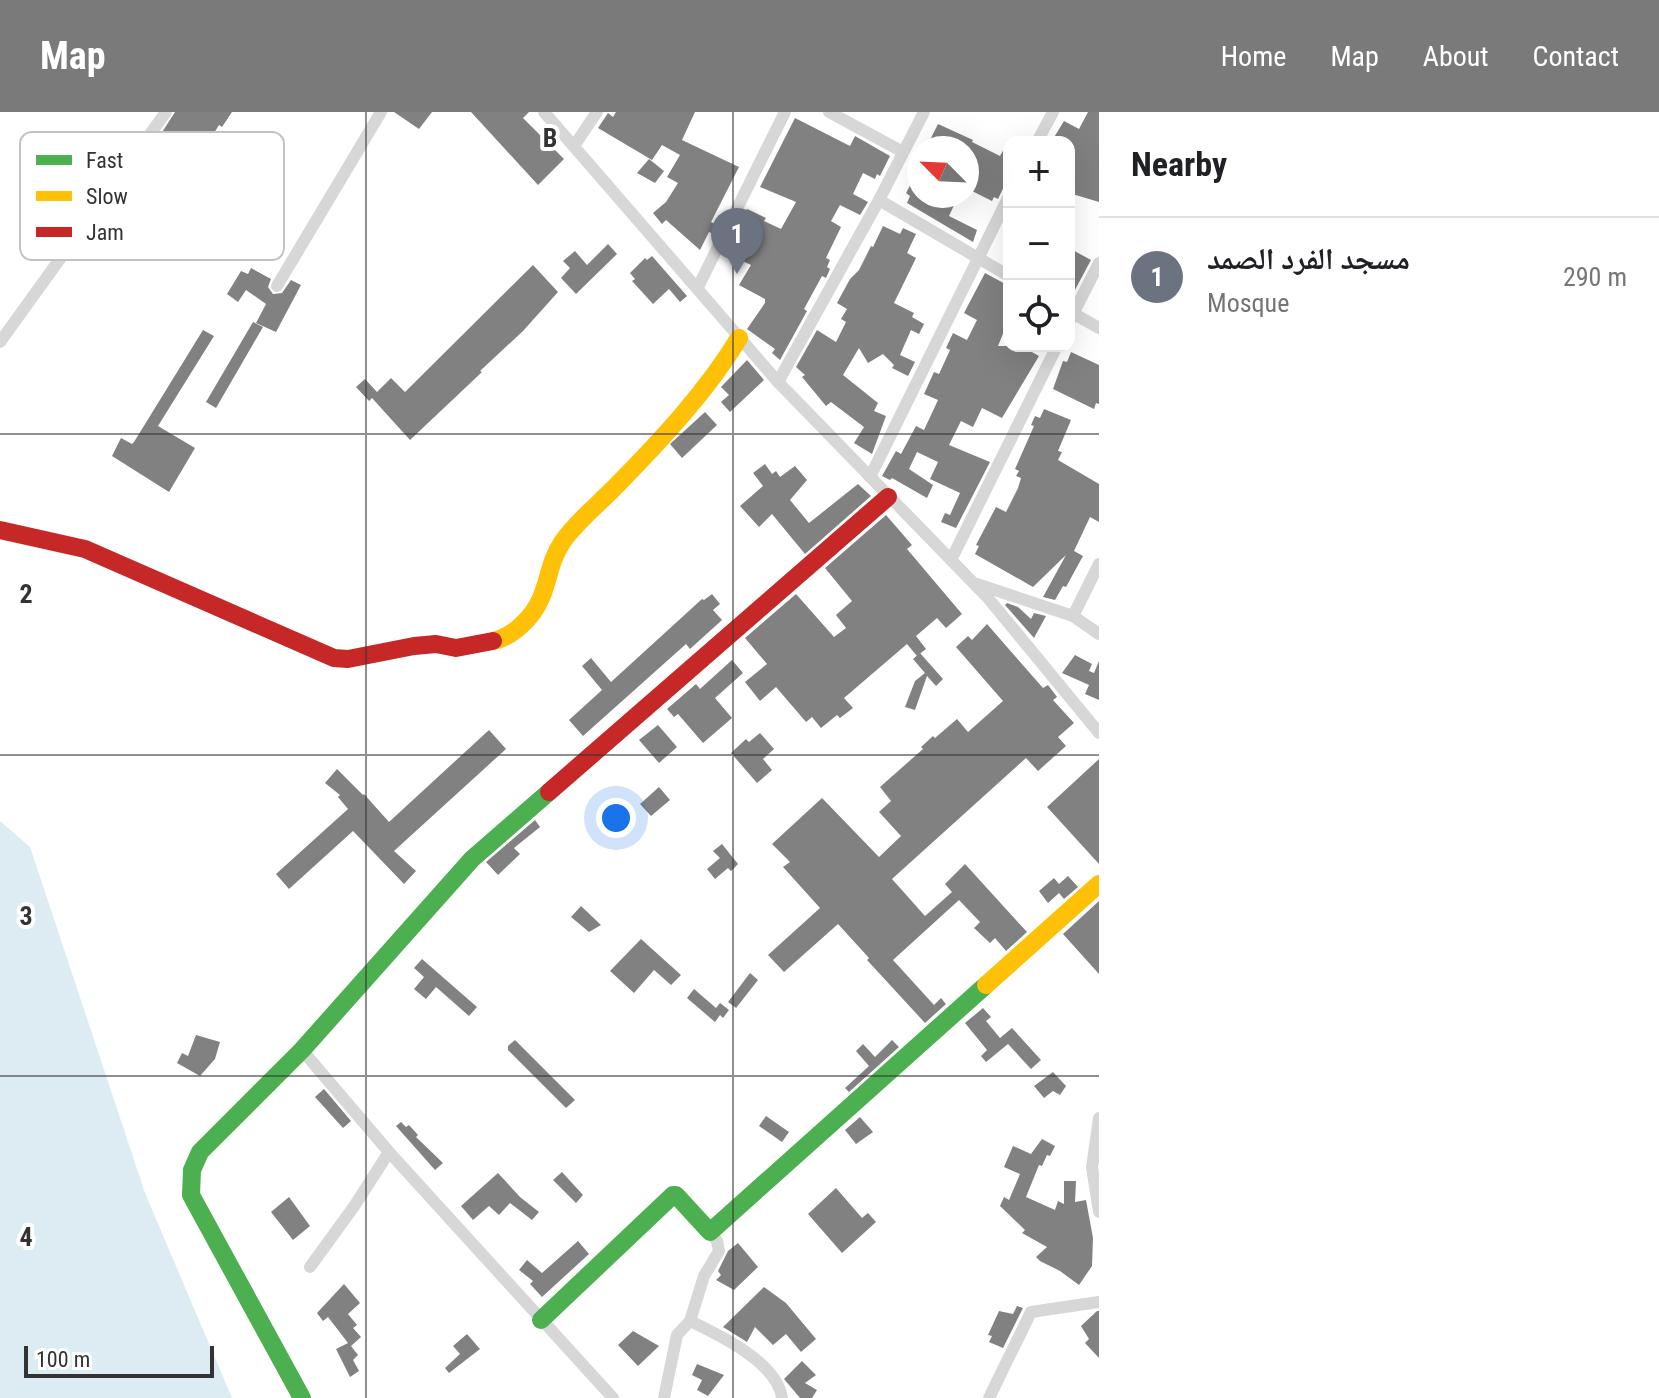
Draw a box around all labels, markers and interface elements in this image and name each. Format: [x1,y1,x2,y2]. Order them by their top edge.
text: Map [40,34,106,78]
text: Home [1221,40,1286,73]
text: Map [1330,40,1379,73]
text: About [1423,40,1489,73]
text: Contact [1533,40,1619,73]
text: B [543,123,557,153]
legend [20,132,284,260]
north arrow [907,136,979,208]
map controls [1003,136,1075,352]
button: + [1003,136,1075,208]
text: Nearby [1131,144,1227,184]
text: Fast [86,148,123,173]
text: Slow [86,184,128,209]
pin: 1 [711,208,763,274]
button: − [1003,208,1075,280]
text: Jam [86,220,124,245]
text: مسجد الفرد الصمد [1207,241,1410,276]
text: 1 [1150,262,1164,292]
text: 290 m [1563,262,1627,292]
button: locate [1003,280,1075,352]
text: Mosque [1207,288,1289,318]
text: 2 [19,579,33,609]
your location [596,798,636,838]
text: 3 [19,901,33,931]
text: 4 [19,1222,33,1252]
scale bar [24,1342,214,1378]
text: 100 m [36,1347,90,1372]

